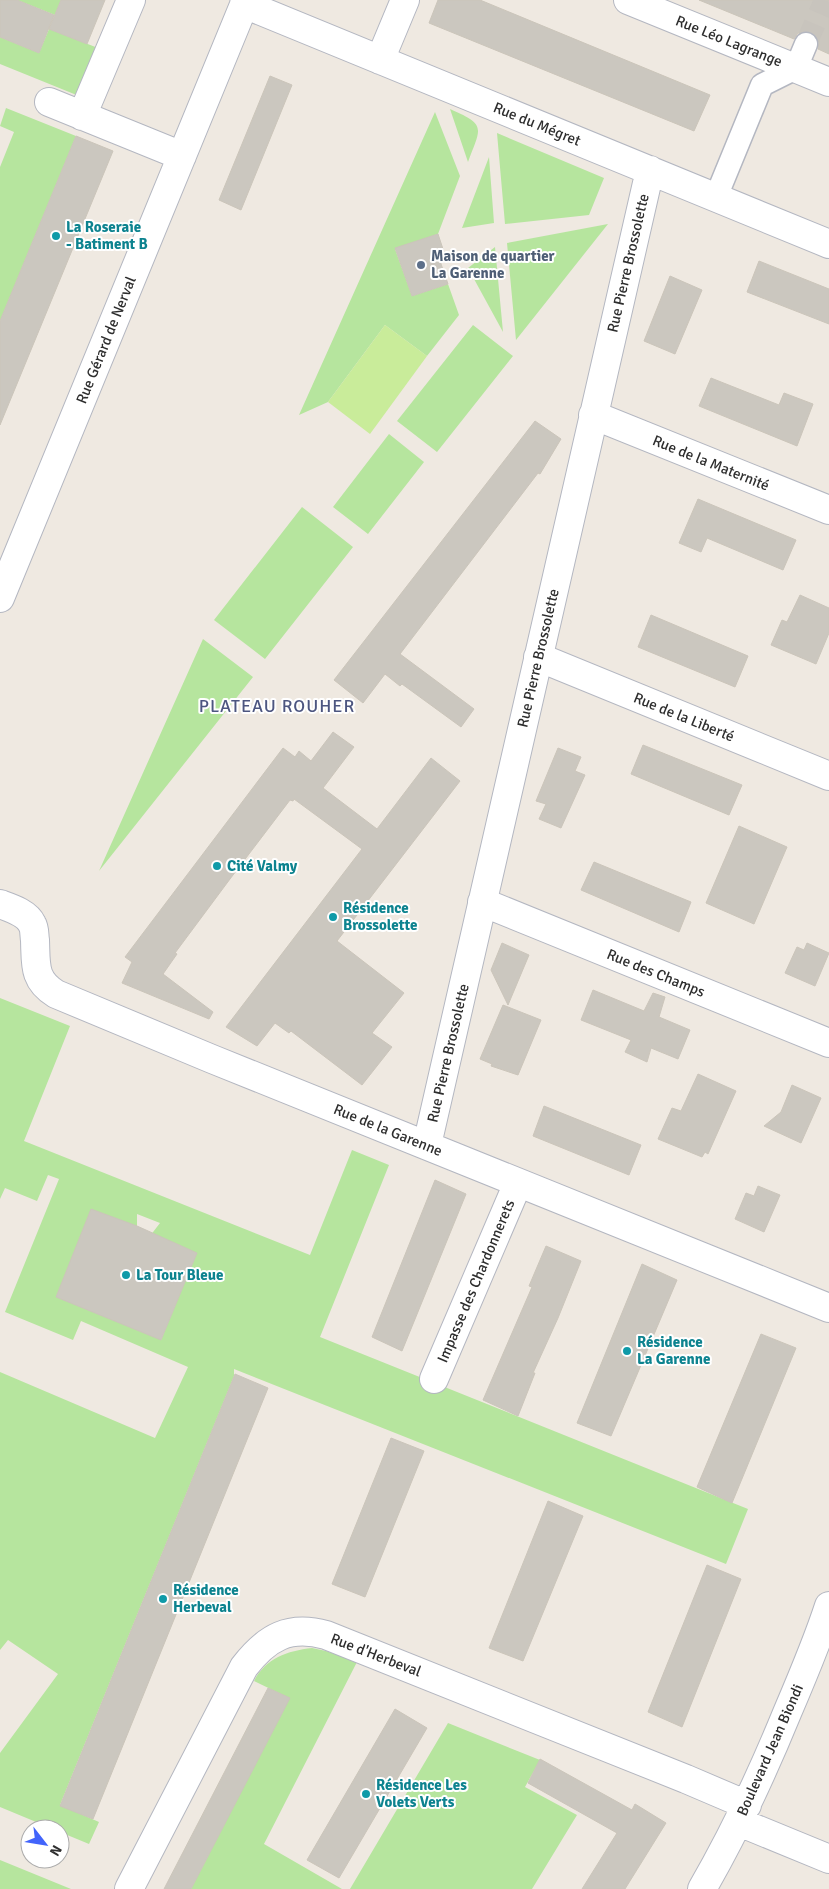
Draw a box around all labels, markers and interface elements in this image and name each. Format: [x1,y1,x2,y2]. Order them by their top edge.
street label: Rue Léo Lagrange [673,11,785,71]
street label: Rue du Mégret [491,98,583,150]
street label: Rue Pierre Brossolette [603,192,653,334]
place label: La Roseraie - Batiment B [66,218,148,253]
marker: La Roseraie - Batiment B [50,230,62,242]
place label: Maison de quartier La Garenne [431,247,555,282]
marker: Maison de quartier La Garenne [415,259,427,271]
street label: Rue Gérard de Nerval [72,274,140,406]
street label: Rue de la Maternité [650,431,772,495]
street label: Rue Pierre Brossolette [513,587,563,729]
street label: Rue de la Liberté [631,689,737,745]
district label: PLATEAU ROUHER [199,695,355,717]
place label: Cité Valmy [227,857,298,875]
marker: Cité Valmy [211,860,223,872]
place label: Résidence Brossolette [343,899,417,934]
marker: Résidence Brossolette [327,911,339,923]
street label: Rue des Champs [604,945,708,1001]
street label: Rue Pierre Brossolette [423,982,473,1124]
street label: Rue de la Garenne [331,1100,445,1160]
street label: Impasse des Chardonnerets [433,1196,519,1365]
place label: La Tour Bleue [136,1266,223,1284]
marker: La Tour Bleue [120,1269,132,1281]
place label: Résidence La Garenne [637,1333,710,1368]
marker: Résidence La Garenne [621,1345,633,1357]
place label: Résidence Herbeval [173,1581,239,1616]
marker: Résidence Herbeval [157,1593,169,1605]
street label: Rue d'Herbeval [328,1629,424,1681]
street label: Boulevard Jean Biondi [733,1681,807,1819]
place label: Résidence Les Volets Verts [376,1776,467,1811]
marker: Résidence Les Volets Verts [360,1788,372,1800]
north arrow [20,1819,70,1869]
text: N [46,1842,66,1859]

